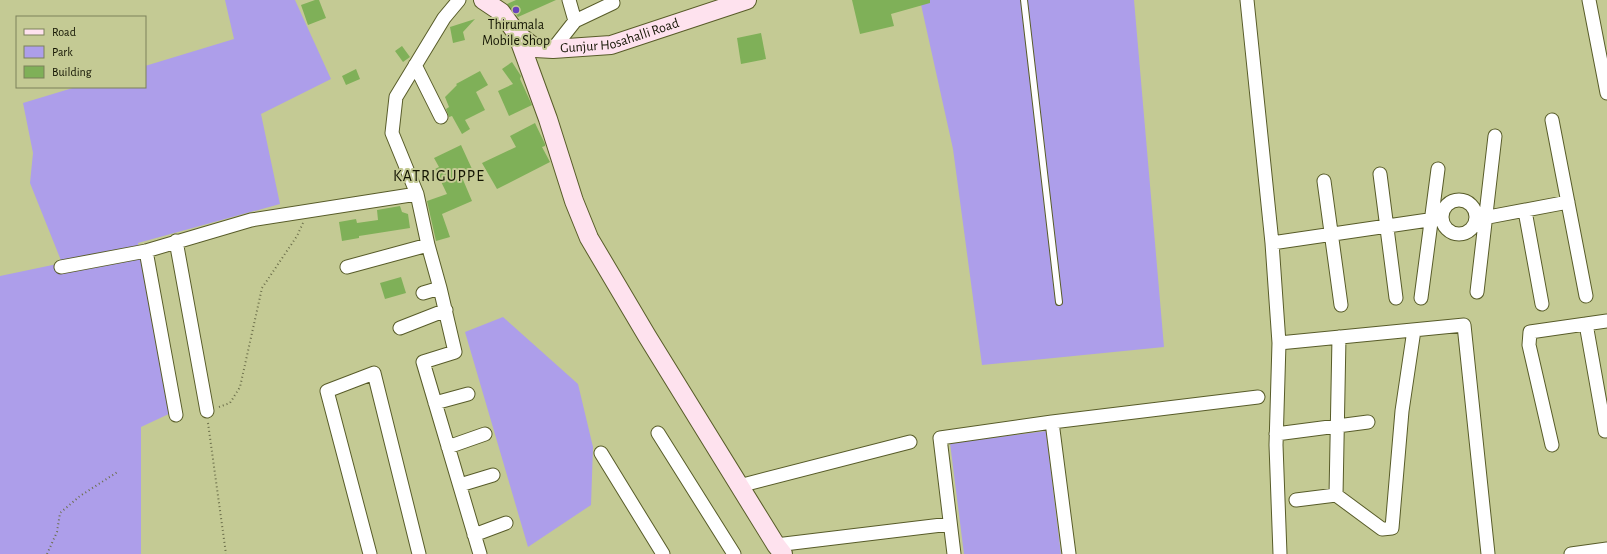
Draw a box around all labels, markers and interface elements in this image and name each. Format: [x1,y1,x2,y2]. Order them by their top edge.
marker: Thirumala Mobile Shop [511,5,521,15]
legend [16,16,146,88]
street label: Gunjur Hosahalli Road [560,16,681,55]
place label: Thirumala Mobile Shop [482,18,550,48]
text: Road [52,26,76,38]
text: Park [52,46,73,58]
text: Building [52,66,92,78]
district label: KATRIGUPPE [393,168,485,184]

